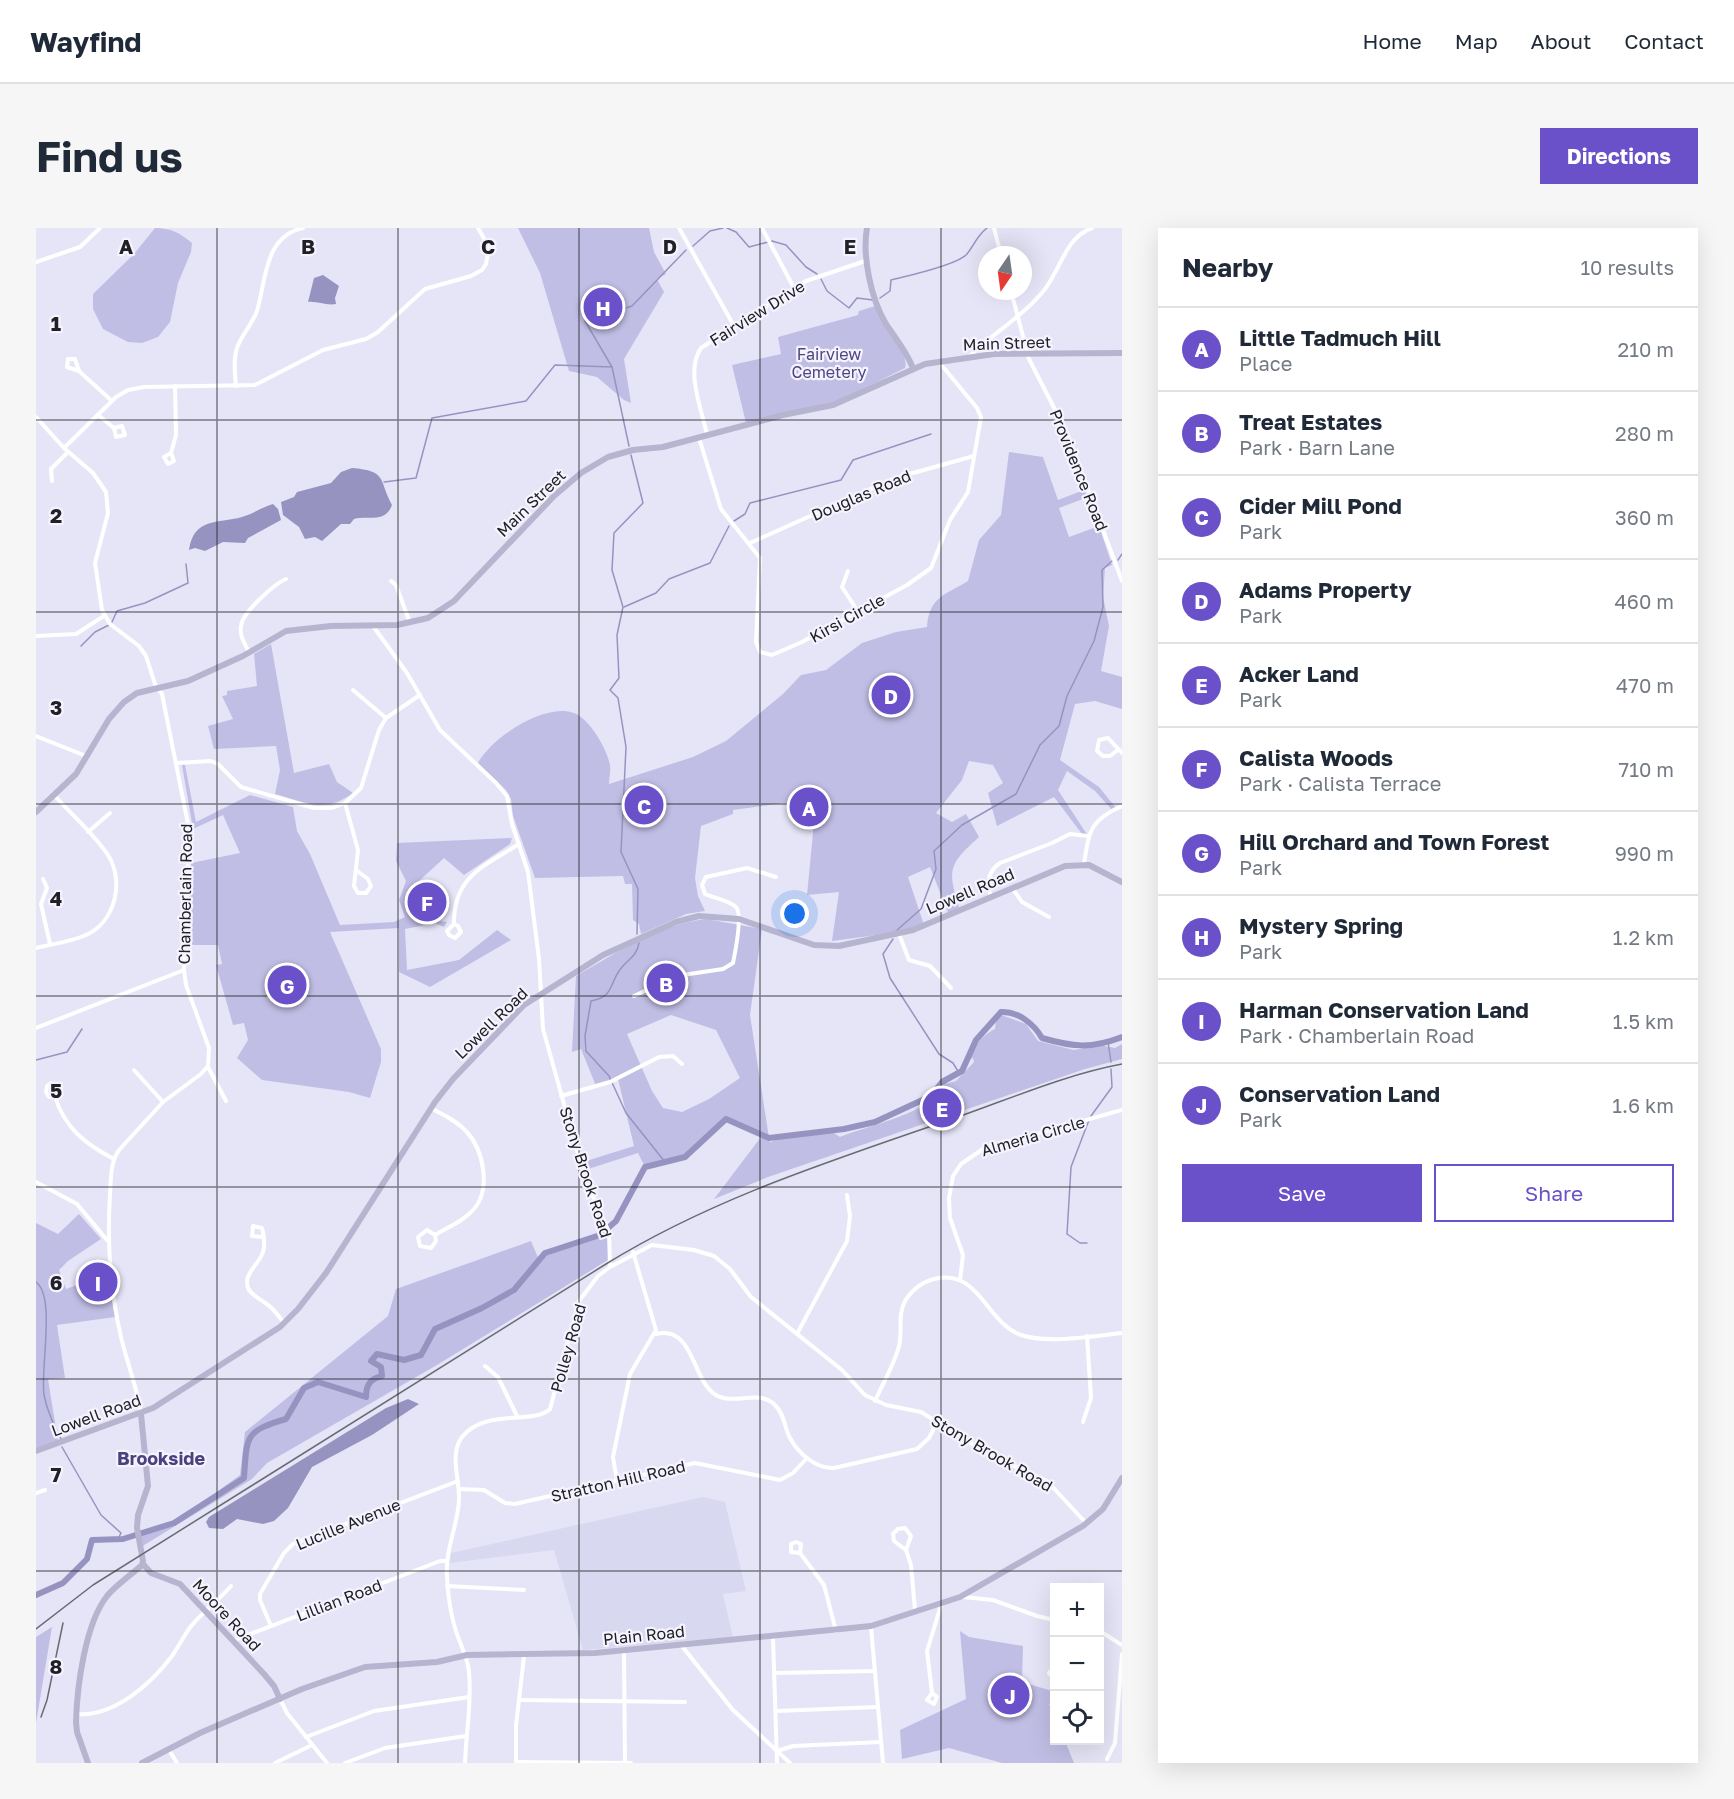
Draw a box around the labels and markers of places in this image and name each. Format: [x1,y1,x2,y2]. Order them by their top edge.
pin: H [584,284,622,329]
pin: D [872,672,910,718]
pin: C [624,782,664,828]
pin: A [790,784,828,830]
pin: F [408,880,446,924]
pin: B [646,960,686,1005]
pin: G [268,962,306,1008]
pin: E [922,1086,962,1130]
pin: I [78,1260,118,1304]
pin: J [990,1672,1030,1718]

